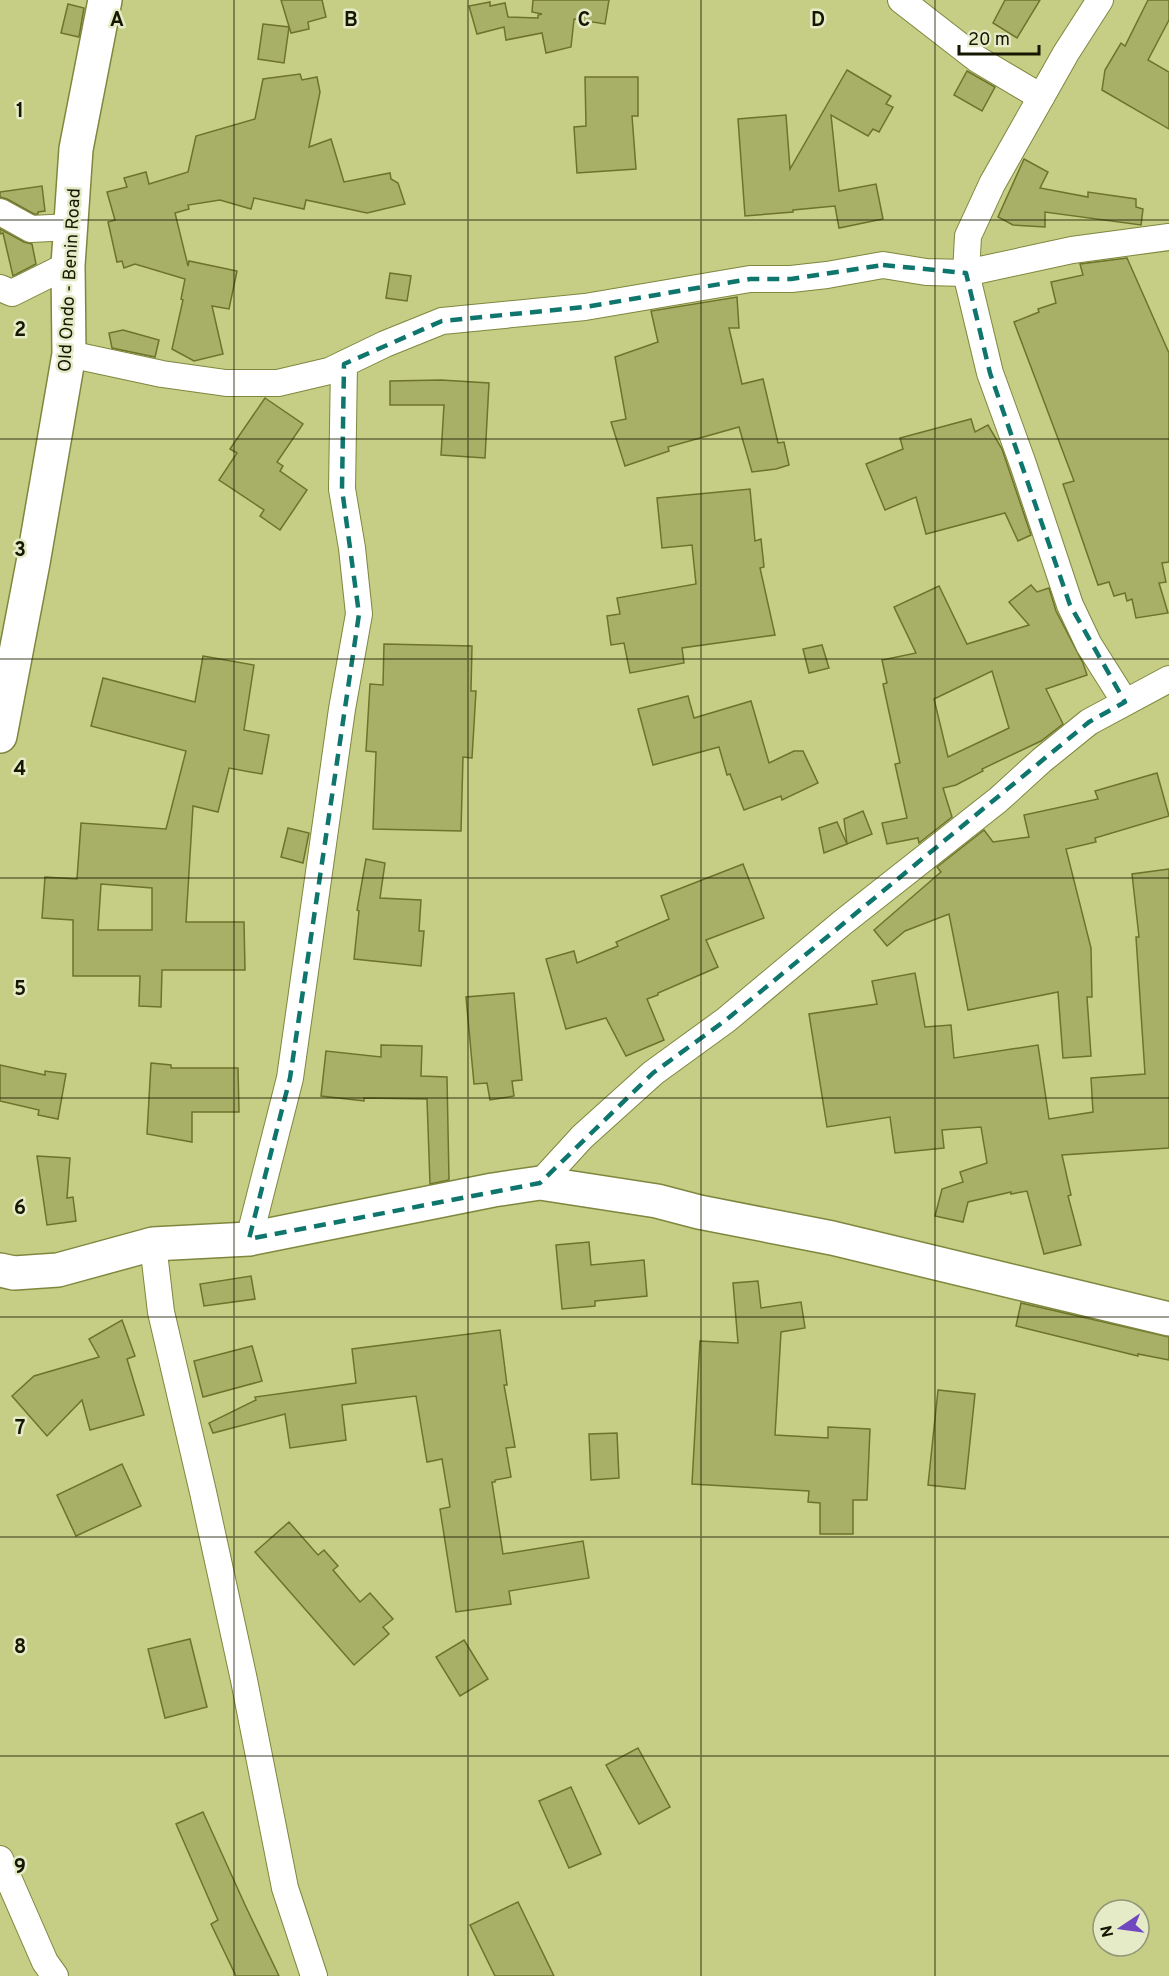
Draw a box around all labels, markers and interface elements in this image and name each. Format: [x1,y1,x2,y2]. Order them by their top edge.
text: A [110,8,124,34]
text: B [344,8,358,34]
text: C [578,8,590,34]
text: D [811,8,825,34]
scale bar [959,18,1038,56]
text: 20 m [968,29,1010,52]
text: 1 [16,99,24,125]
street label: Old Ondo - Benin Road [54,188,87,373]
text: 2 [14,318,26,344]
text: 3 [14,538,26,564]
text: 4 [14,757,26,783]
text: 5 [14,977,26,1003]
text: 6 [14,1196,26,1222]
text: 7 [15,1416,25,1442]
text: 8 [14,1635,26,1661]
text: 9 [14,1855,26,1881]
north arrow [1091,1898,1151,1958]
text: N [1097,1923,1119,1939]

